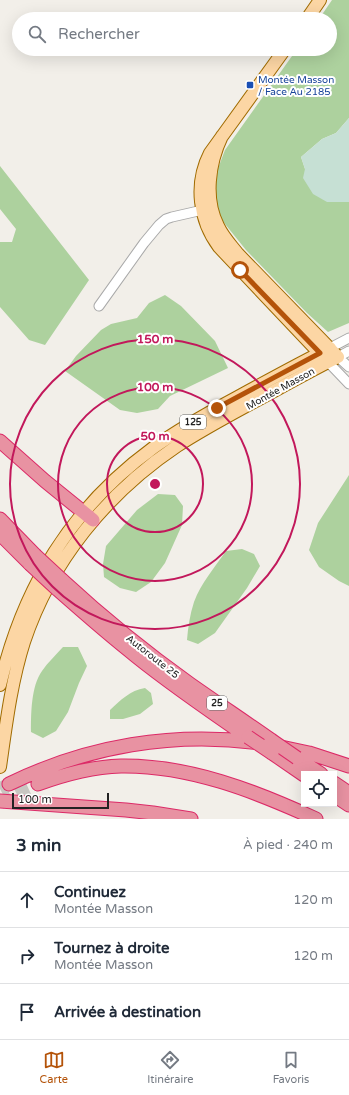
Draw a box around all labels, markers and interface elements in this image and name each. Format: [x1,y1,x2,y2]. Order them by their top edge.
search box [12,12,337,56]
icon: search [26,23,48,45]
text: Rechercher [58,25,140,43]
place label: Montée Masson / Face Au 2185 [258,74,334,98]
marker: Montée Masson / Face Au 2185 [245,80,255,90]
route start [231,261,249,279]
text: 150 m [137,332,173,346]
street label: Montée Masson [244,365,317,413]
text: 100 m [137,380,173,394]
route end [208,399,226,417]
road number: 125 [180,415,206,429]
text: 50 m [140,429,170,443]
centre of rings [148,477,162,491]
street label: Autoroute 25 [124,632,181,681]
road number: 25 [207,696,227,710]
map controls [301,771,337,807]
button: locate [301,771,337,807]
scale bar [12,791,109,810]
text: 100 m [18,793,52,806]
text: 3 min [16,835,61,856]
text: À pied · 240 m [243,837,333,853]
text: Continuez [54,883,126,901]
icon: ahead [16,889,38,911]
text: 120 m [293,892,333,908]
text: Montée Masson [54,901,153,917]
text: Tournez à droite [54,939,169,957]
icon: right [16,945,38,967]
text: 120 m [293,948,333,964]
text: Montée Masson [54,957,153,973]
icon: arrive [16,1001,38,1023]
text: Arrivée à destination [54,1003,201,1021]
tab: Carte [40,1049,68,1086]
tab: Itinéraire [147,1049,194,1086]
tab: Favoris [273,1049,309,1086]

